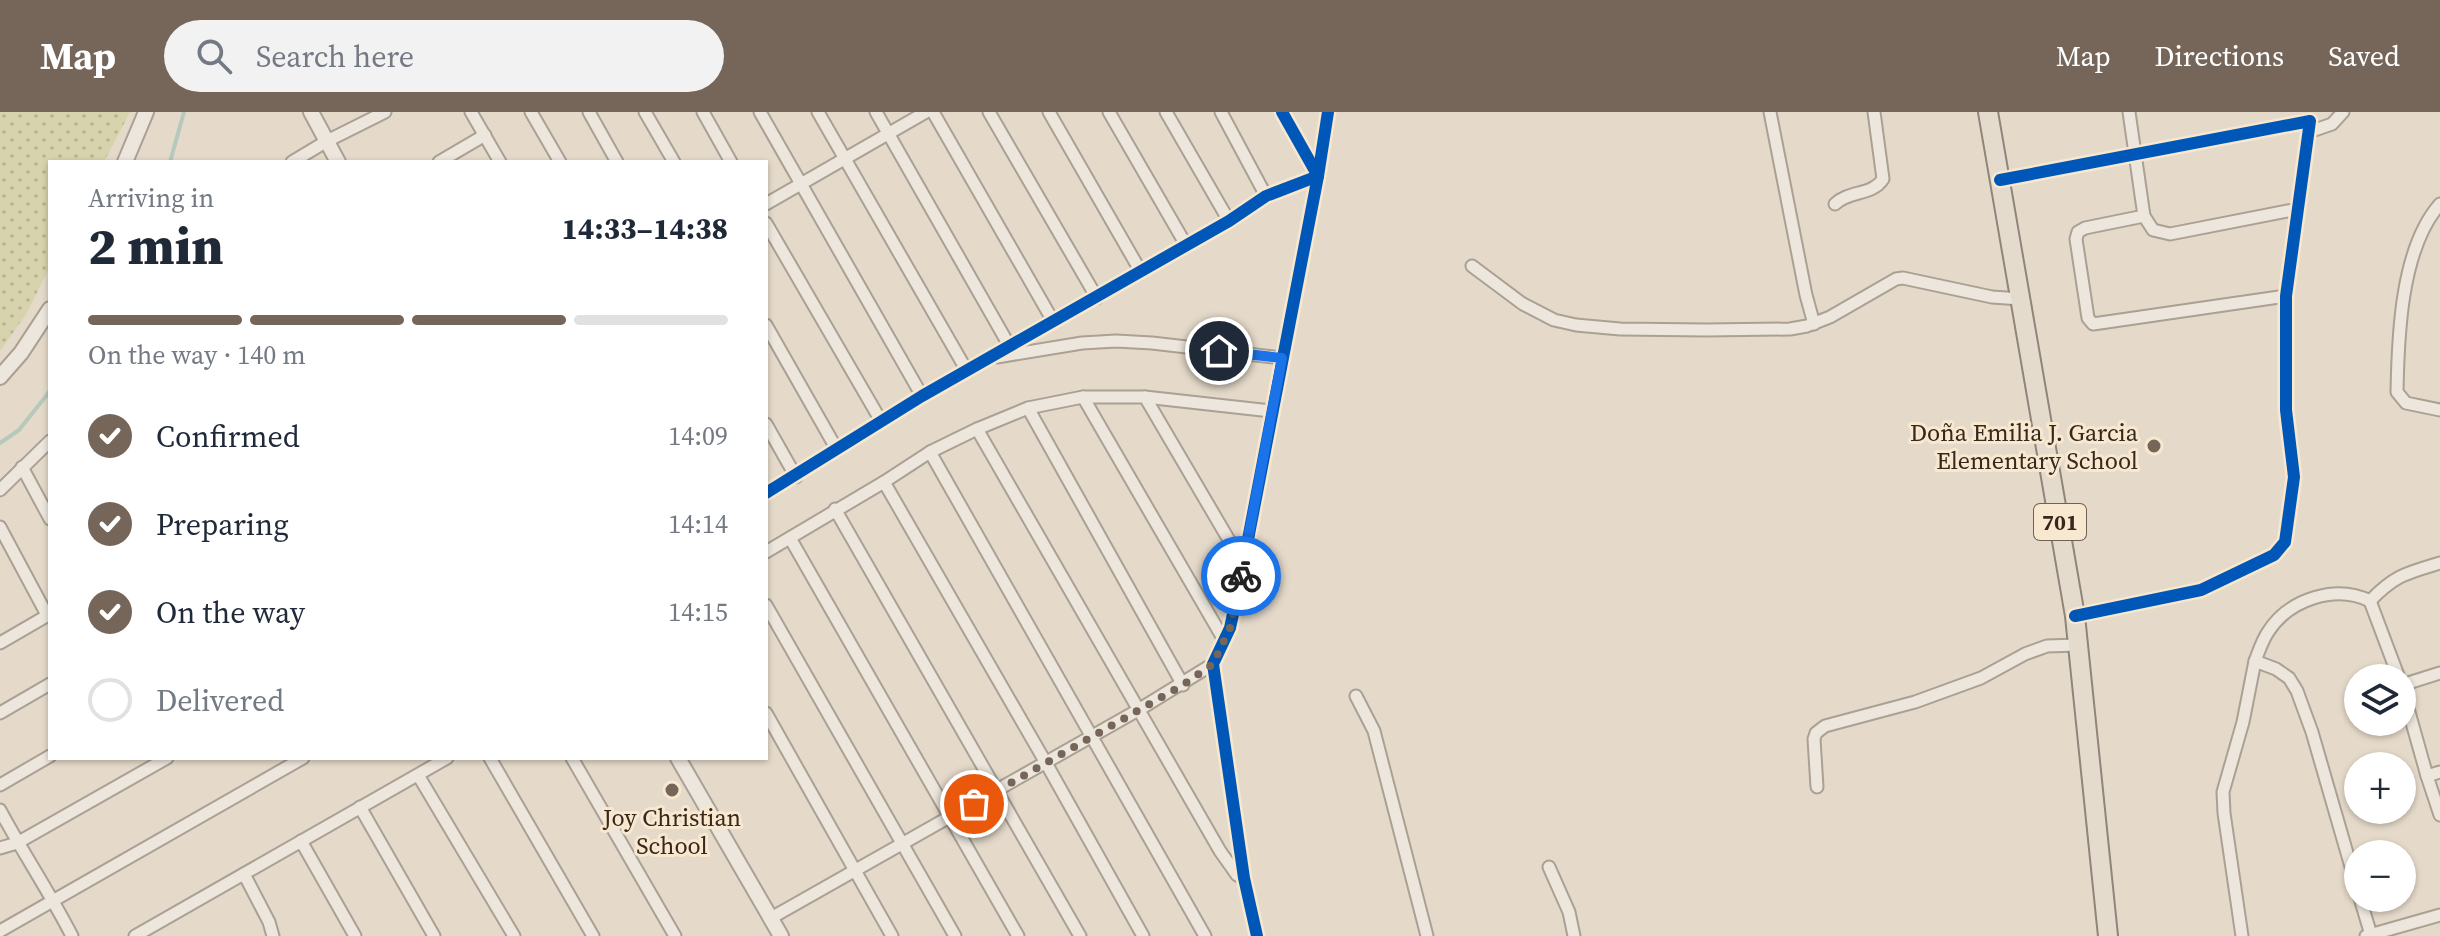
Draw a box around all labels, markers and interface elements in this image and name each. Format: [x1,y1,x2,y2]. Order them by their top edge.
search box [164,20,724,92]
text: Map [40,30,116,82]
icon: search [192,34,236,78]
text: Search here [256,36,414,77]
text: Map [2056,37,2111,75]
text: Directions [2155,37,2284,75]
text: Saved [2328,37,2400,75]
text: Arriving in [88,180,214,216]
text: 14:33–14:38 [561,208,728,249]
text: 2 min [88,210,224,281]
pin [1185,317,1253,385]
icon: home [1197,329,1241,373]
text: On the way · 140 m [88,337,306,373]
icon: check [88,414,132,458]
text: Confirmed [156,416,300,457]
place label: Doña Emilia J. Garcia Elementary School [1910,416,2139,477]
text: 14:09 [668,418,728,454]
marker: Doña Emilia J. Garcia Elementary School [2145,437,2163,455]
icon: check [88,502,132,546]
text: Preparing [156,504,289,545]
road number: 701 [2034,504,2086,540]
text: 14:14 [668,506,728,542]
courier [1201,536,1281,616]
icon: bike [1219,554,1263,598]
icon: check [88,590,132,634]
text: On the way [156,592,305,633]
text: 14:15 [668,594,728,630]
map controls [2344,664,2416,912]
button: layers [2344,664,2416,736]
text: Delivered [156,680,284,721]
button: + [2344,752,2416,824]
pin [940,770,1008,838]
marker: Joy Christian School [663,781,681,799]
icon: bag [952,782,996,826]
place label: Joy Christian School [602,801,741,862]
button: − [2344,840,2416,912]

